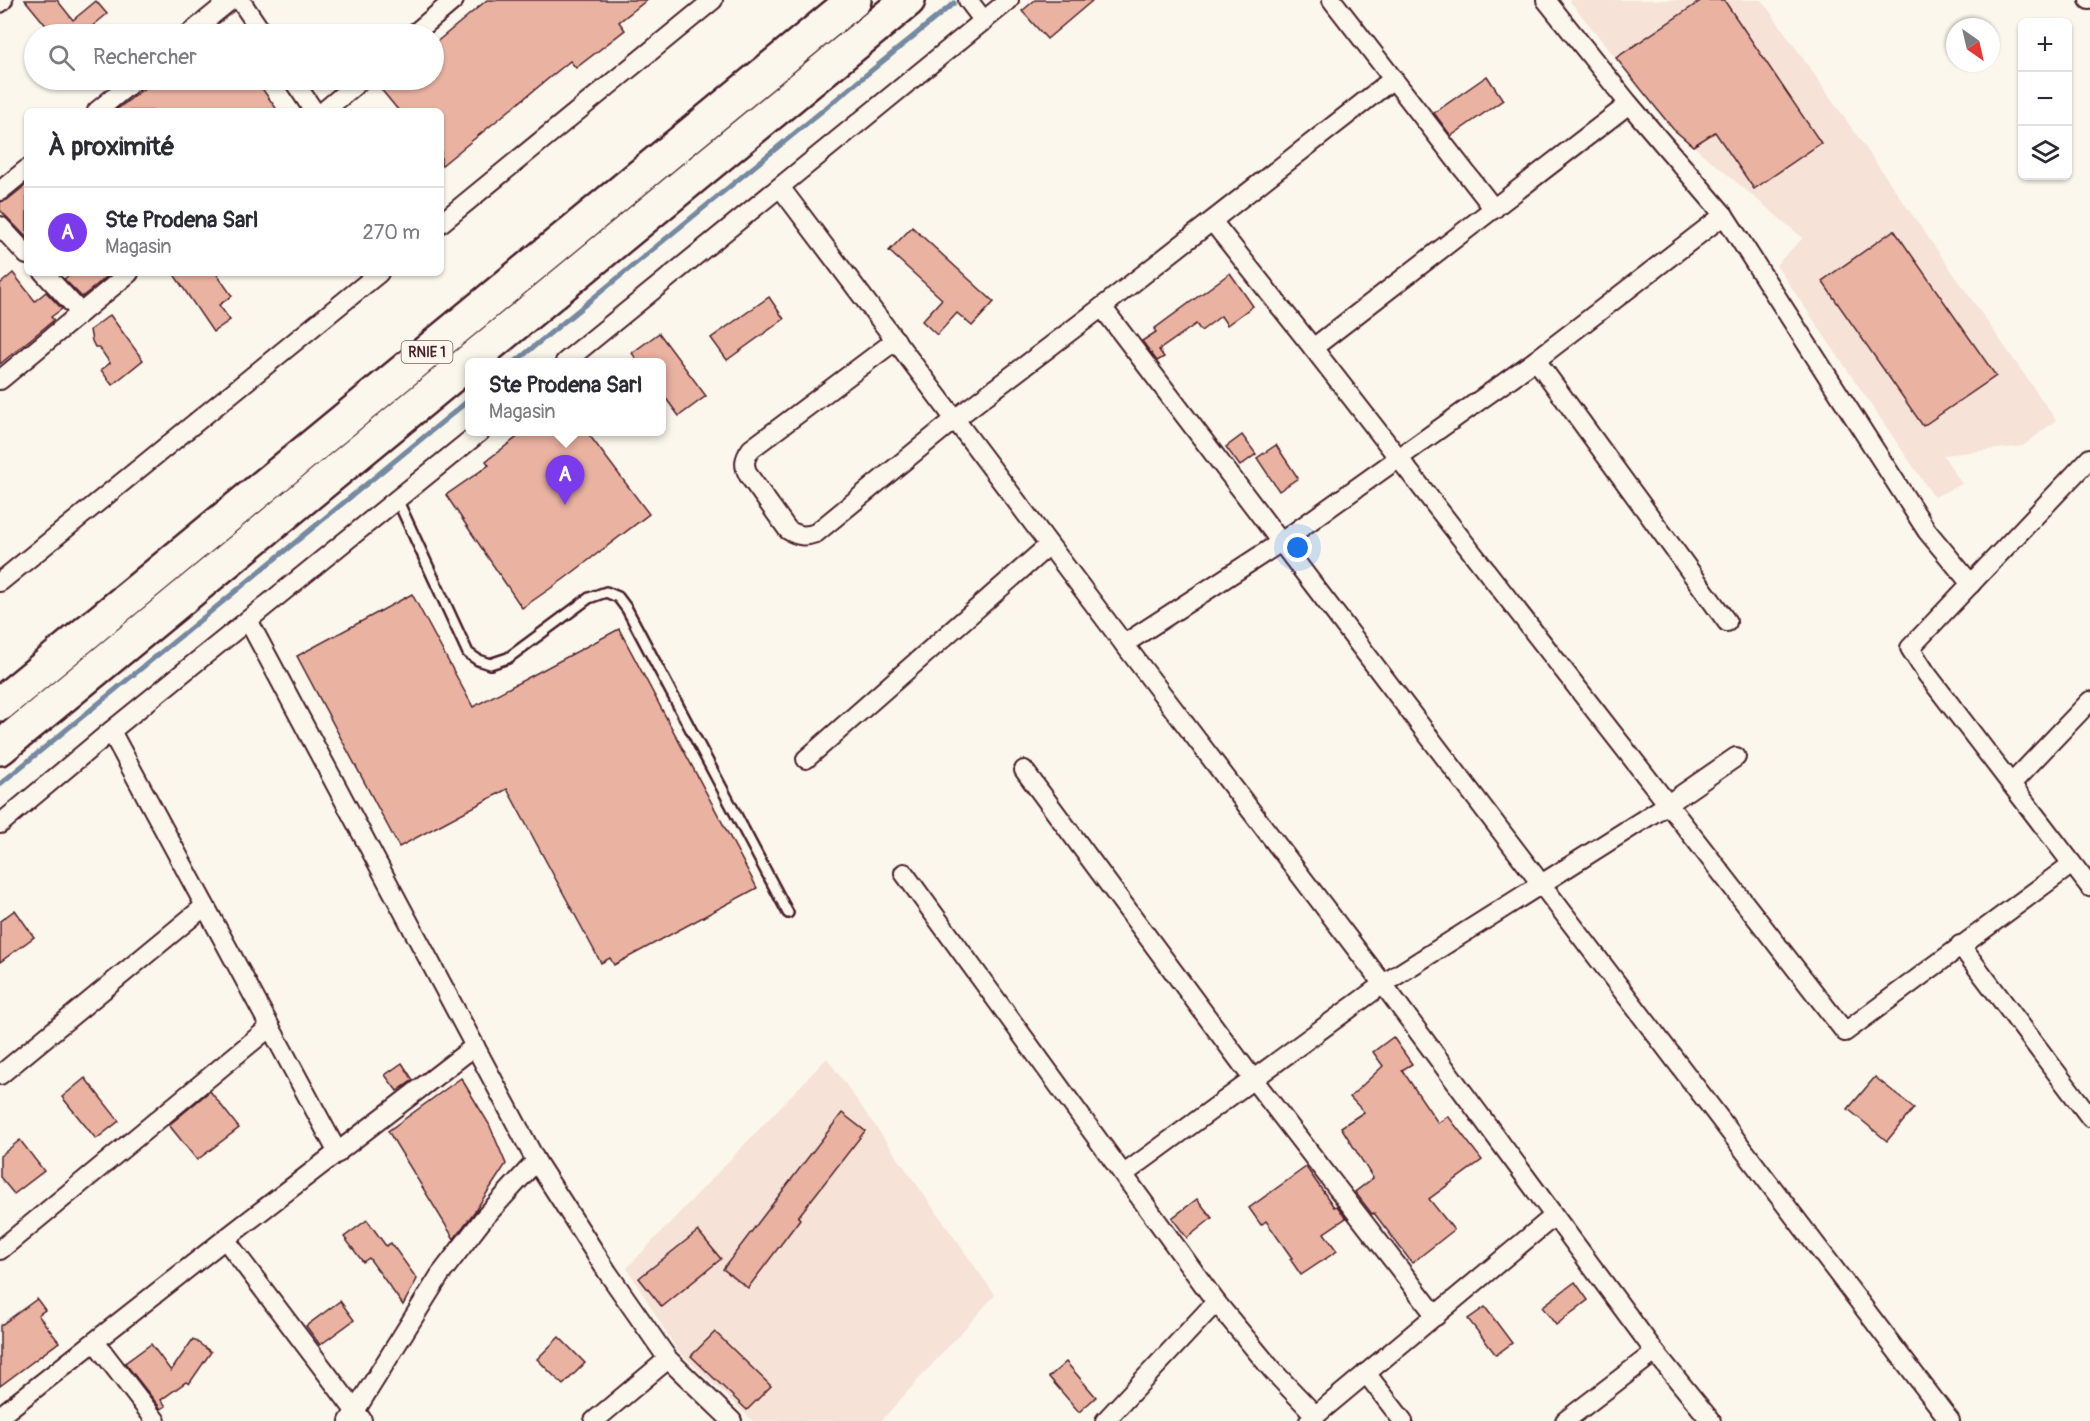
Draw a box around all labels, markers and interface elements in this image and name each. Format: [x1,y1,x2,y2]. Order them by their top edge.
north arrow [1946,18,2000,72]
map controls [2018,18,2072,180]
button: + [2018,18,2072,72]
search box [24,24,444,90]
icon: search [45,41,78,74]
text: Rechercher [93,43,197,71]
button: − [2018,72,2072,126]
button: layers [2018,126,2072,180]
text: À proximité [48,131,175,163]
text: Ste Prodena Sarl [105,206,258,234]
text: A [61,220,74,245]
text: 270 m [362,220,420,245]
text: Magasin [105,234,172,259]
road number: RNIE 1 [402,341,452,363]
popup [465,358,666,436]
text: Ste Prodena Sarl [489,371,642,399]
text: Magasin [489,399,556,424]
pin: A [546,456,584,505]
your location [1283,533,1312,562]

